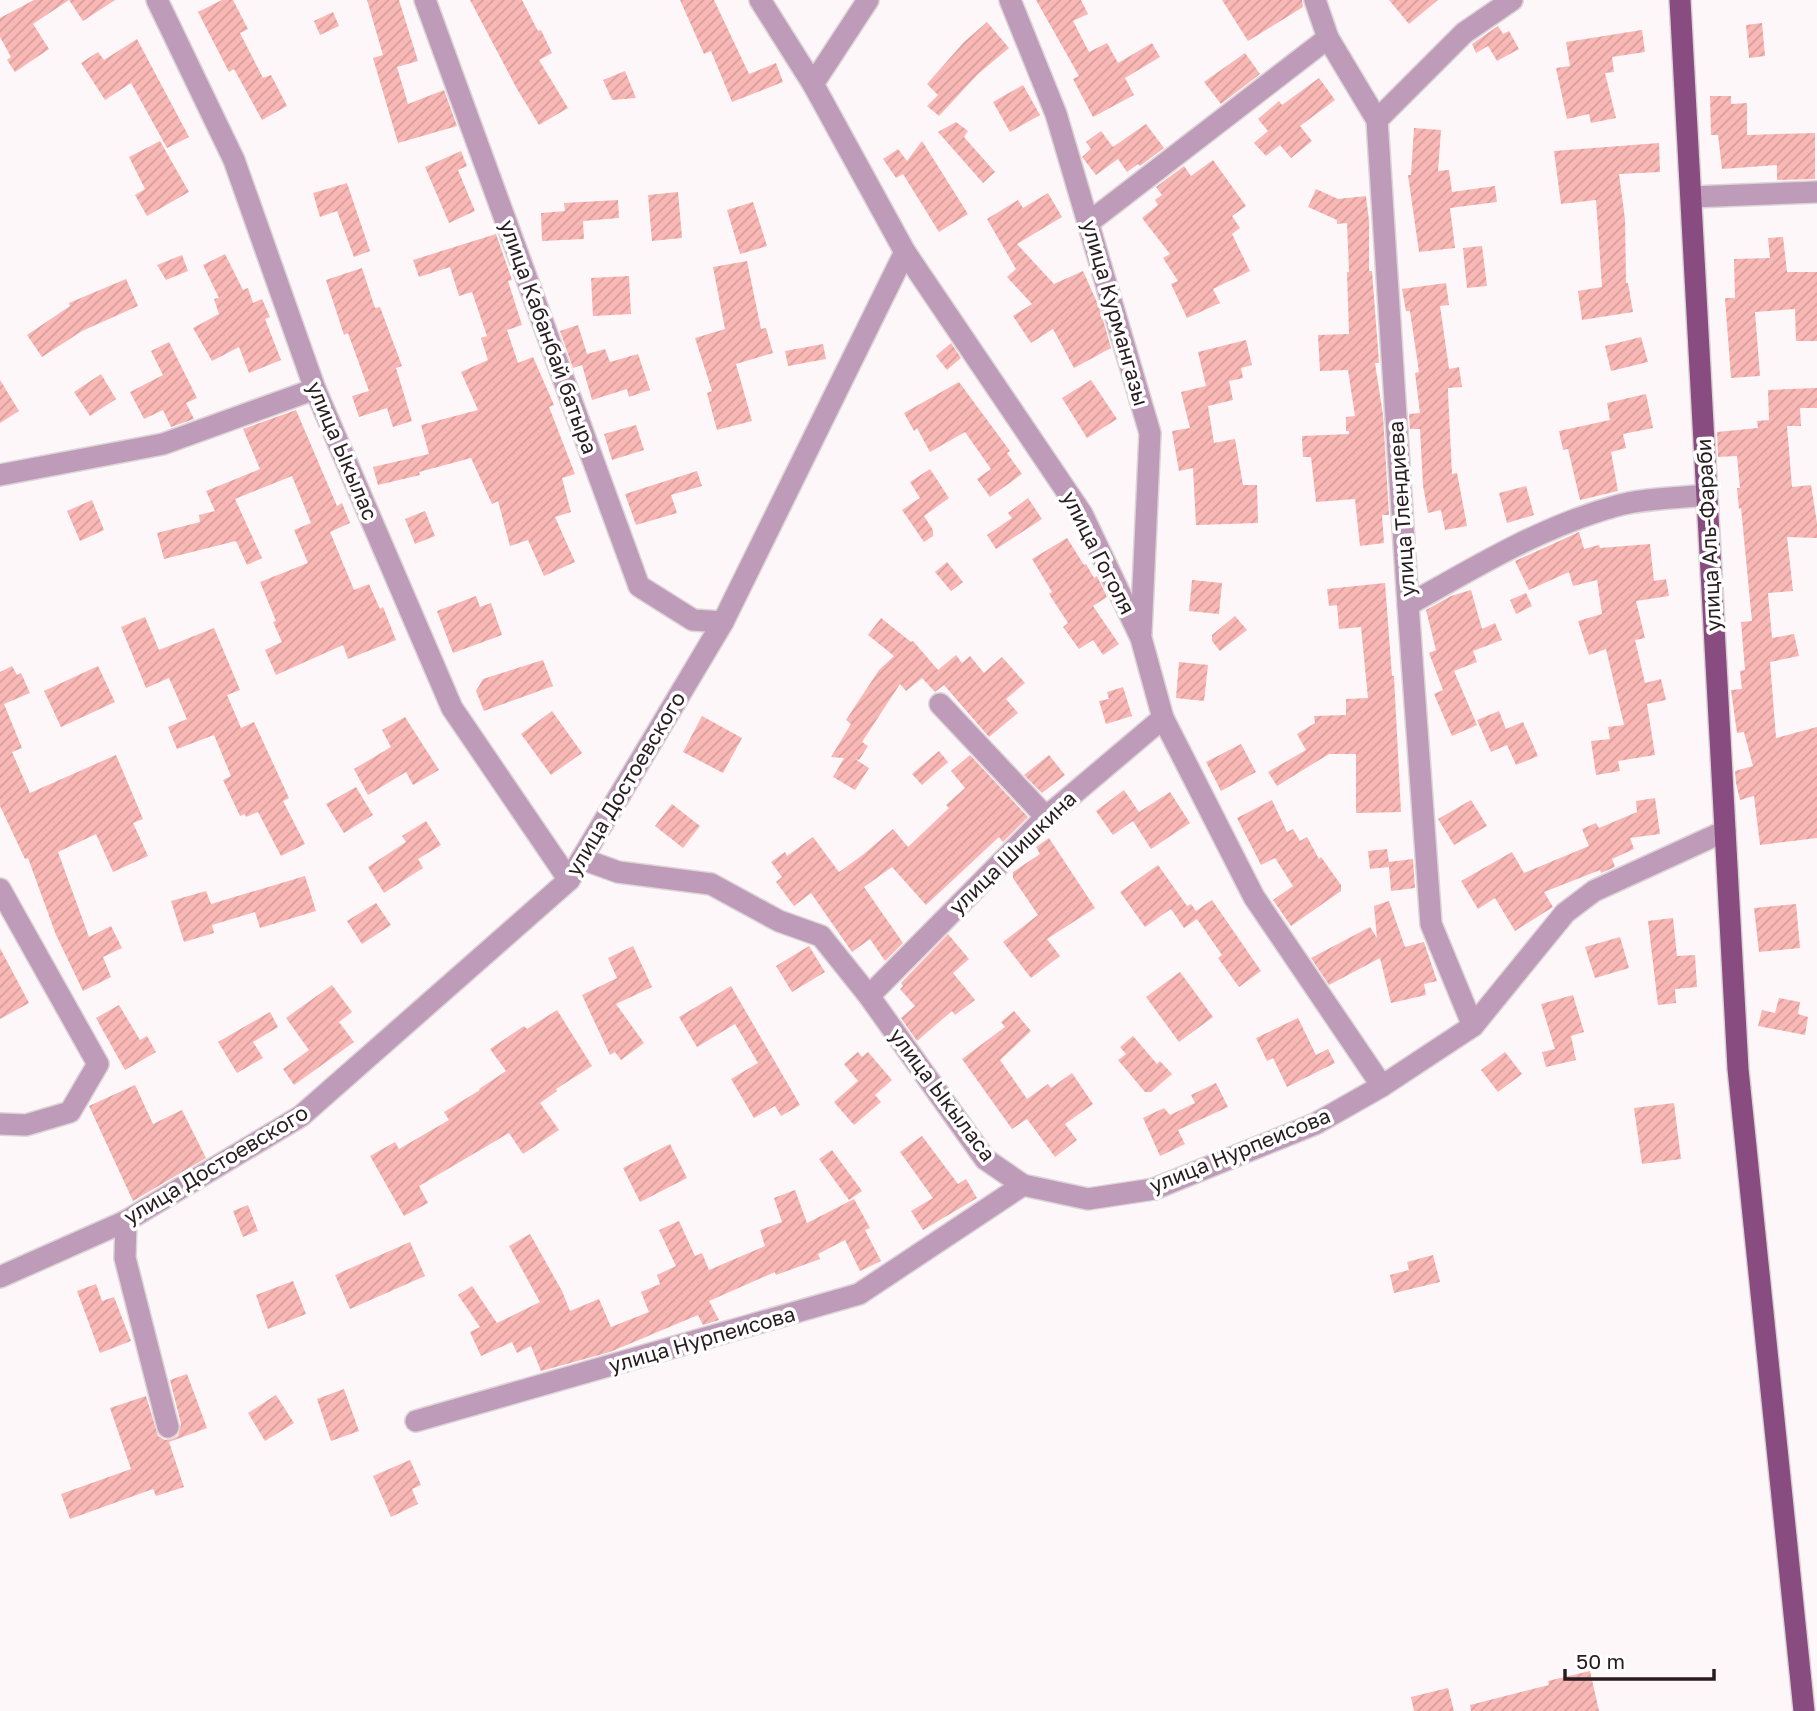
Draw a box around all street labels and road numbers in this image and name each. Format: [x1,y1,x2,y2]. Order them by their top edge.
street label: улица Кабанбай батыра [494,216,603,457]
street label: улица Курмангазы [1077,217,1155,409]
street label: улица Ыкылас [302,377,384,524]
street label: улица Тлендиева [1382,420,1420,598]
street label: улица Аль-Фараби [1690,438,1726,632]
street label: улица Гоголя [1057,487,1141,619]
street label: улица Достоевского [560,687,690,880]
street label: улица Шишкина [943,785,1081,919]
street label: улица Ыкыласа [884,1023,1001,1166]
street label: улица Достоевского [119,1099,312,1229]
street label: улица Нурпеисова [1145,1102,1334,1198]
street label: улица Нурпеисова [605,1300,798,1378]

